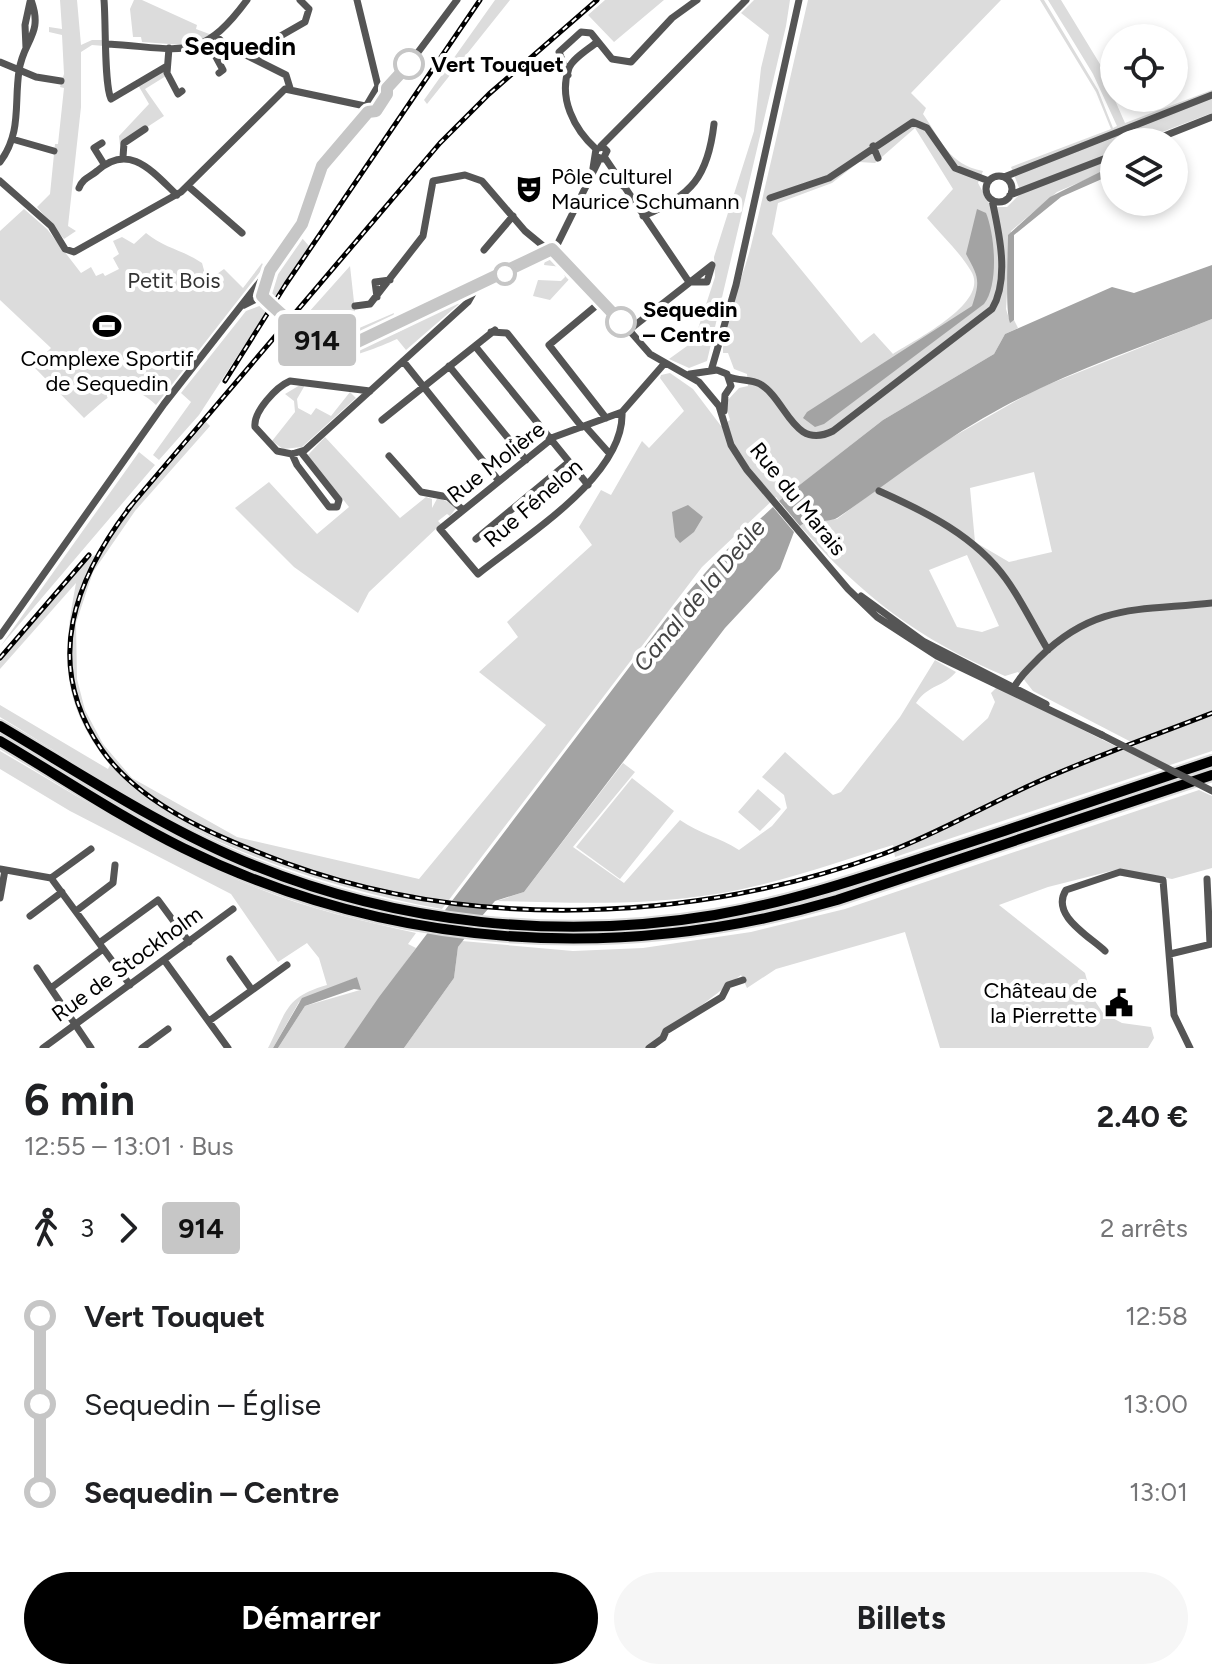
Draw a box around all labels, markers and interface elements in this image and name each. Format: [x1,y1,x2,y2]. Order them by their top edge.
map controls [1100,24,1188,216]
button: locate [1100,24,1188,112]
district label: Sequedin [184,30,296,62]
marker: Vert Touquet [394,49,424,79]
place label: Vert Touquet [431,51,564,78]
button: layers [1100,128,1188,216]
place label: Pôle culturel Maurice Schumann [551,163,739,215]
theatre icon: Pôle culturel Maurice Schumann [514,174,544,204]
unlabelled marker [494,263,516,285]
park label: Petit Bois [127,267,221,294]
place label: Sequedin – Centre [643,296,738,348]
marker: Sequedin – Centre [606,307,636,337]
sports icon: Complexe Sportif de Sequedin [92,311,122,341]
line badge: 914 [271,314,363,366]
text: 914 [294,323,340,357]
place label: Complexe Sportif de Sequedin [20,345,194,397]
street label: Rue Molière [442,416,550,508]
street label: Rue du Marais [744,437,852,561]
street label: Rue Fénelon [478,453,588,553]
water label: Canal de la Deûle [627,513,771,677]
street label: Rue de Stockholm [46,900,208,1028]
place label: Château de la Pierrette [984,977,1097,1029]
public building icon: Château de la Pierrette [1104,988,1134,1018]
text: 6 min [24,1073,135,1126]
text: 2.40 € [1097,1098,1188,1135]
text: 12:55 – 13:01 · Bus [24,1130,234,1162]
icon: walk [24,1206,68,1250]
icon: forward [106,1206,150,1250]
text: 914 [178,1211,224,1245]
text: 3 [80,1212,94,1244]
text: 2 arrêts [1100,1212,1188,1244]
text: Vert Touquet [84,1298,265,1335]
text: 12:58 [1125,1300,1188,1332]
text: Sequedin – Église [84,1386,321,1423]
text: 13:00 [1123,1388,1188,1420]
text: Sequedin – Centre [84,1474,339,1511]
text: 13:01 [1129,1476,1188,1508]
button: Démarrer [24,1572,598,1664]
button: Billets [614,1572,1188,1664]

